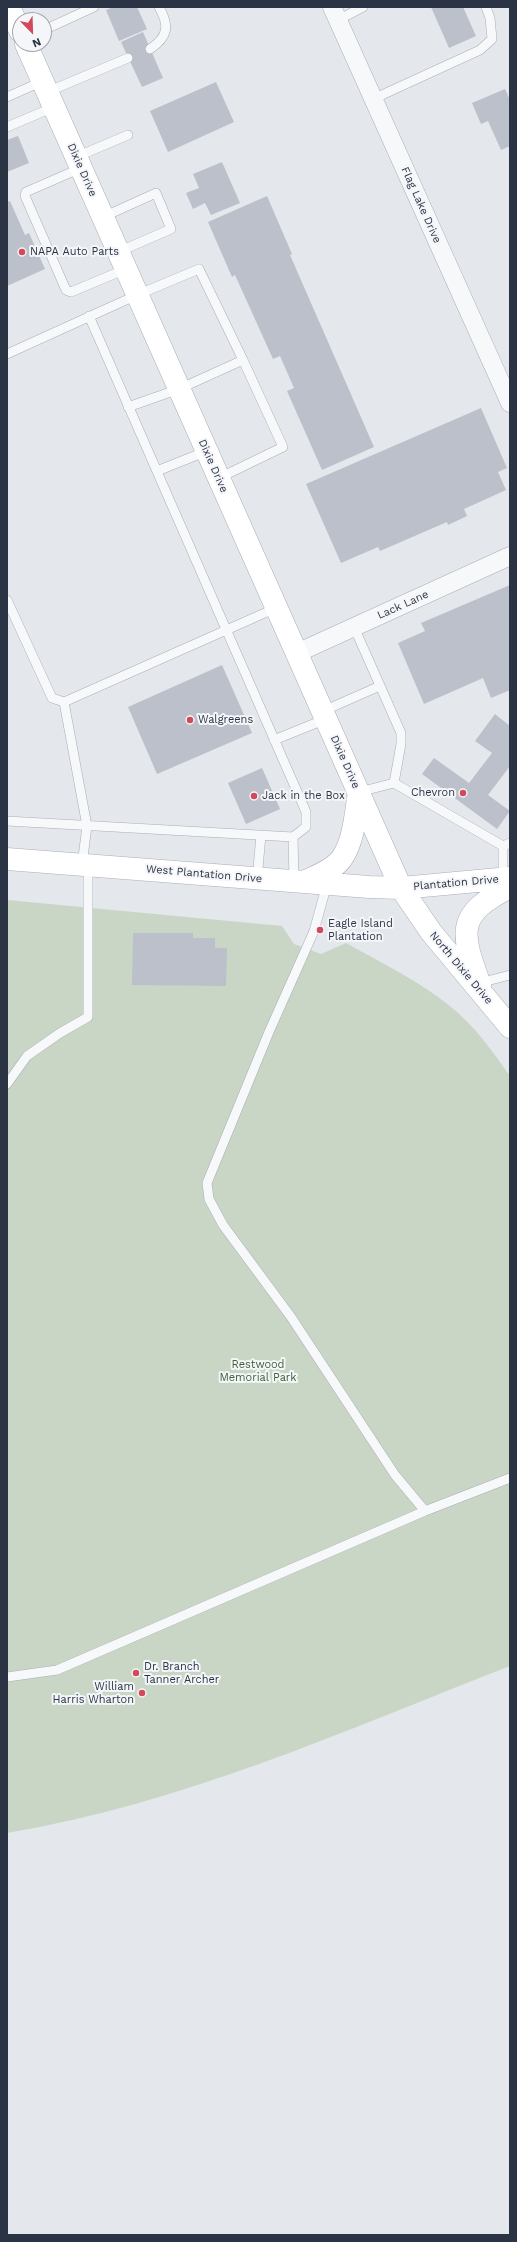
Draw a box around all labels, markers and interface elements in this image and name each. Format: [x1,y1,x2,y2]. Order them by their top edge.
north arrow [12,12,52,52]
text: N [30,35,43,50]
street label: Dixie Drive [64,141,100,199]
street label: Flag Lake Drive [398,165,444,245]
place label: NAPA Auto Parts [30,245,119,259]
marker: NAPA Auto Parts [17,247,27,257]
street label: Dixie Drive [195,437,231,495]
street label: Lack Lane [375,588,431,622]
place label: Walgreens [198,713,253,727]
marker: Walgreens [185,715,195,725]
street label: Dixie Drive [327,733,363,791]
place label: Chevron [411,786,455,800]
marker: Chevron [458,788,468,798]
place label: Jack in the Box [262,789,345,803]
marker: Jack in the Box [249,791,259,801]
street label: West Plantation Drive [145,862,263,886]
street label: Plantation Drive [413,873,499,893]
place label: Eagle Island Plantation [328,917,393,943]
marker: Eagle Island Plantation [315,925,325,935]
street label: North Dixie Drive [427,929,495,1007]
park label: Restwood Memorial Park [219,1358,297,1384]
place label: Dr. Branch Tanner Archer [144,1660,219,1686]
marker: Dr. Branch Tanner Archer [131,1668,141,1678]
place label: William Harris Wharton [53,1680,134,1706]
marker: William Harris Wharton [137,1688,147,1698]

